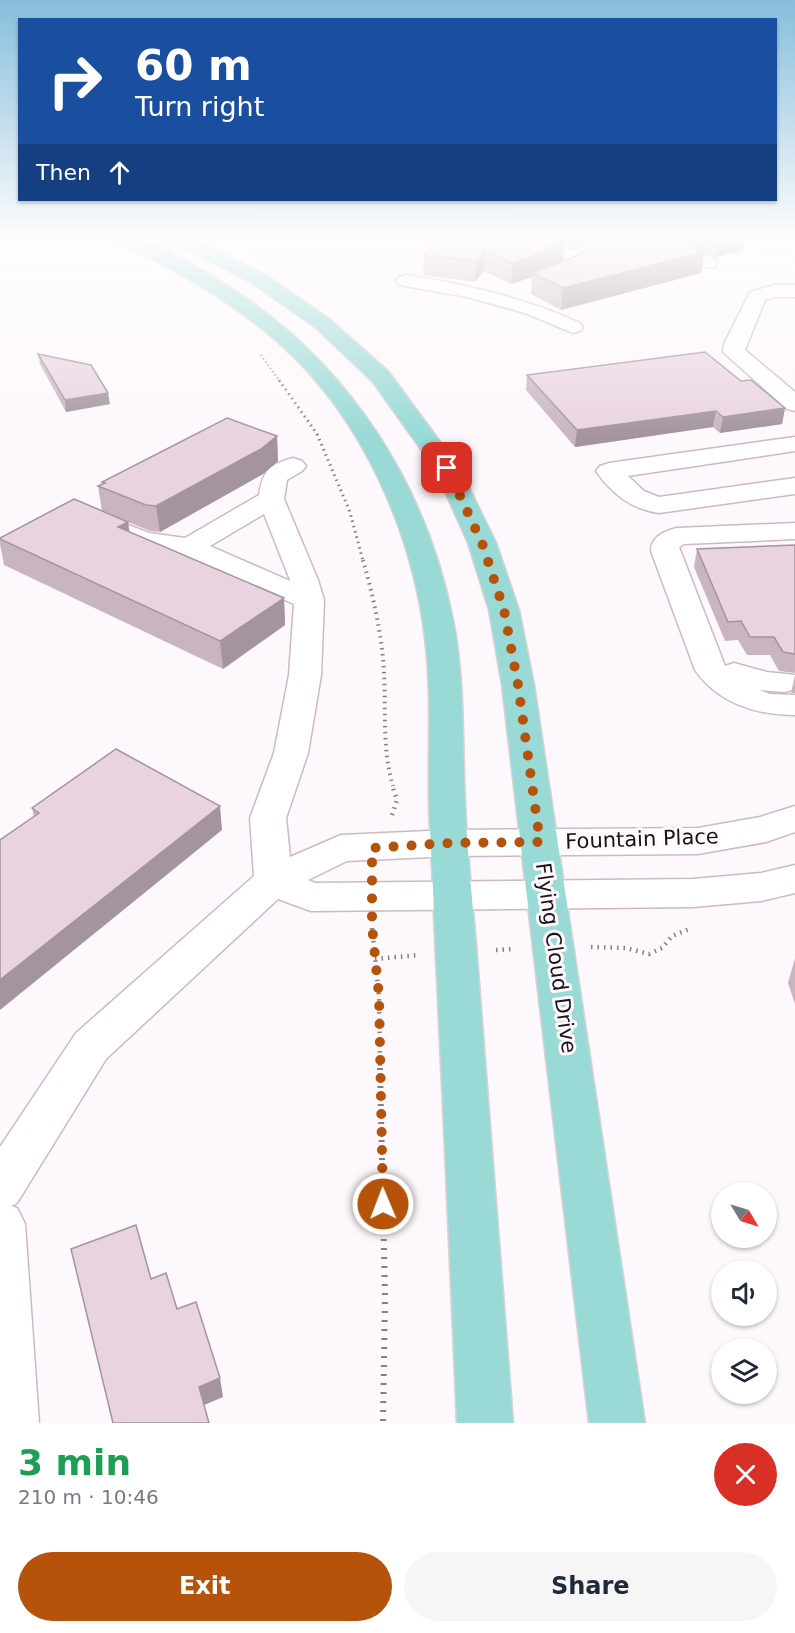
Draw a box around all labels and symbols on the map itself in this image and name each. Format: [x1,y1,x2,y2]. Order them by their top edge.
pin [421,442,472,493]
street label: Fountain Place [565,824,719,854]
street label: Flying Cloud Drive [531,861,581,1055]
position arrow [351,1172,415,1236]
north arrow [711,1182,777,1248]

